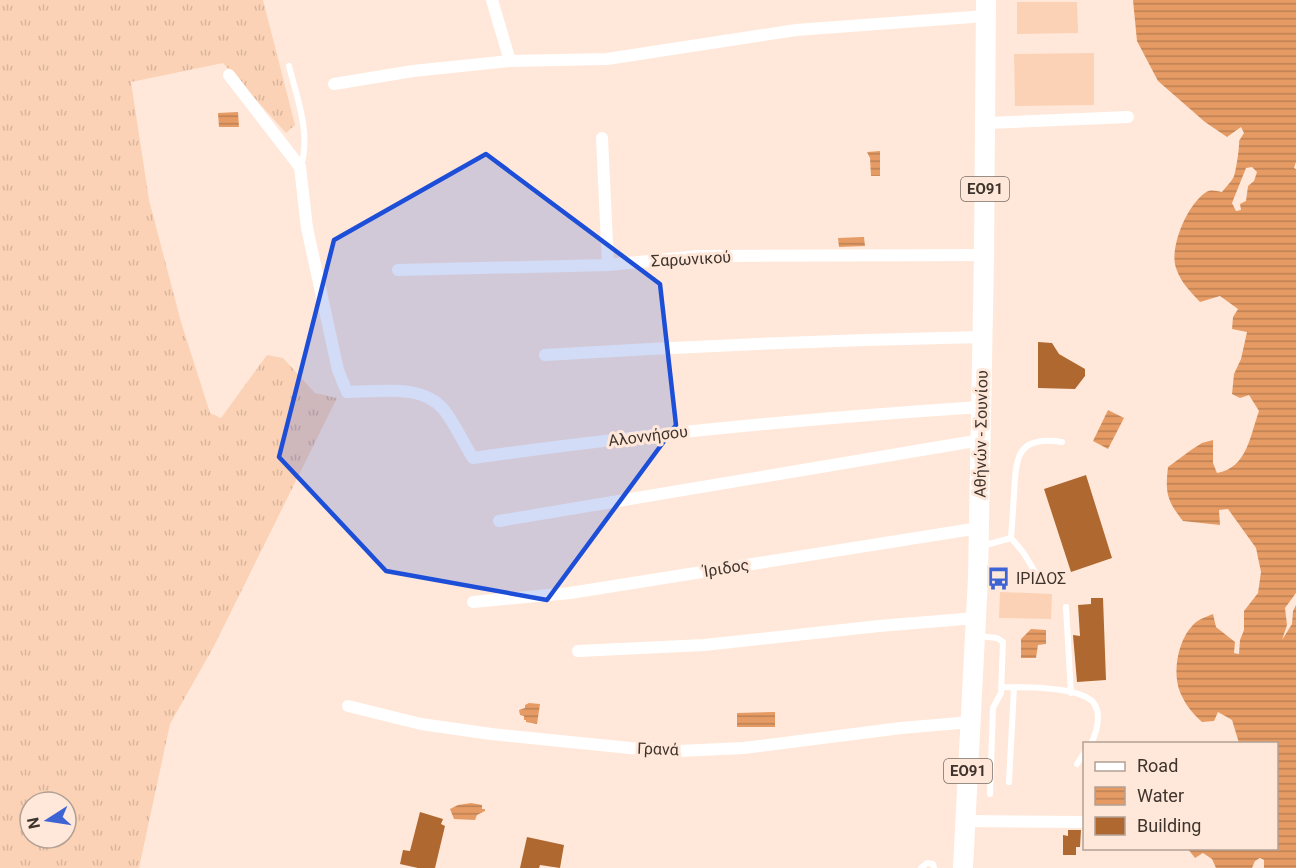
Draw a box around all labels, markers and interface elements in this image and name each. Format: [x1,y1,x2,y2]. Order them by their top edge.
road number: ΕΟ91 [961,177,1009,201]
street label: Σαρωνικού [651,247,731,271]
street label: Αθήνών - Σουνίου [970,370,992,498]
street label: Αλοννήσου [607,422,689,450]
street label: Ίριδος [701,555,750,581]
bus stop icon: ΙΡΙΔΟΣ [985,565,1011,591]
place label: ΙΡΙΔΟΣ [1016,569,1066,588]
street label: Γρανά [637,739,679,759]
legend [1083,742,1278,850]
text: Road [1137,755,1178,776]
road number: ΕΟ91 [944,759,992,783]
text: Water [1137,785,1184,806]
north arrow [18,790,78,850]
text: Building [1137,815,1201,836]
text: N [23,816,44,831]

